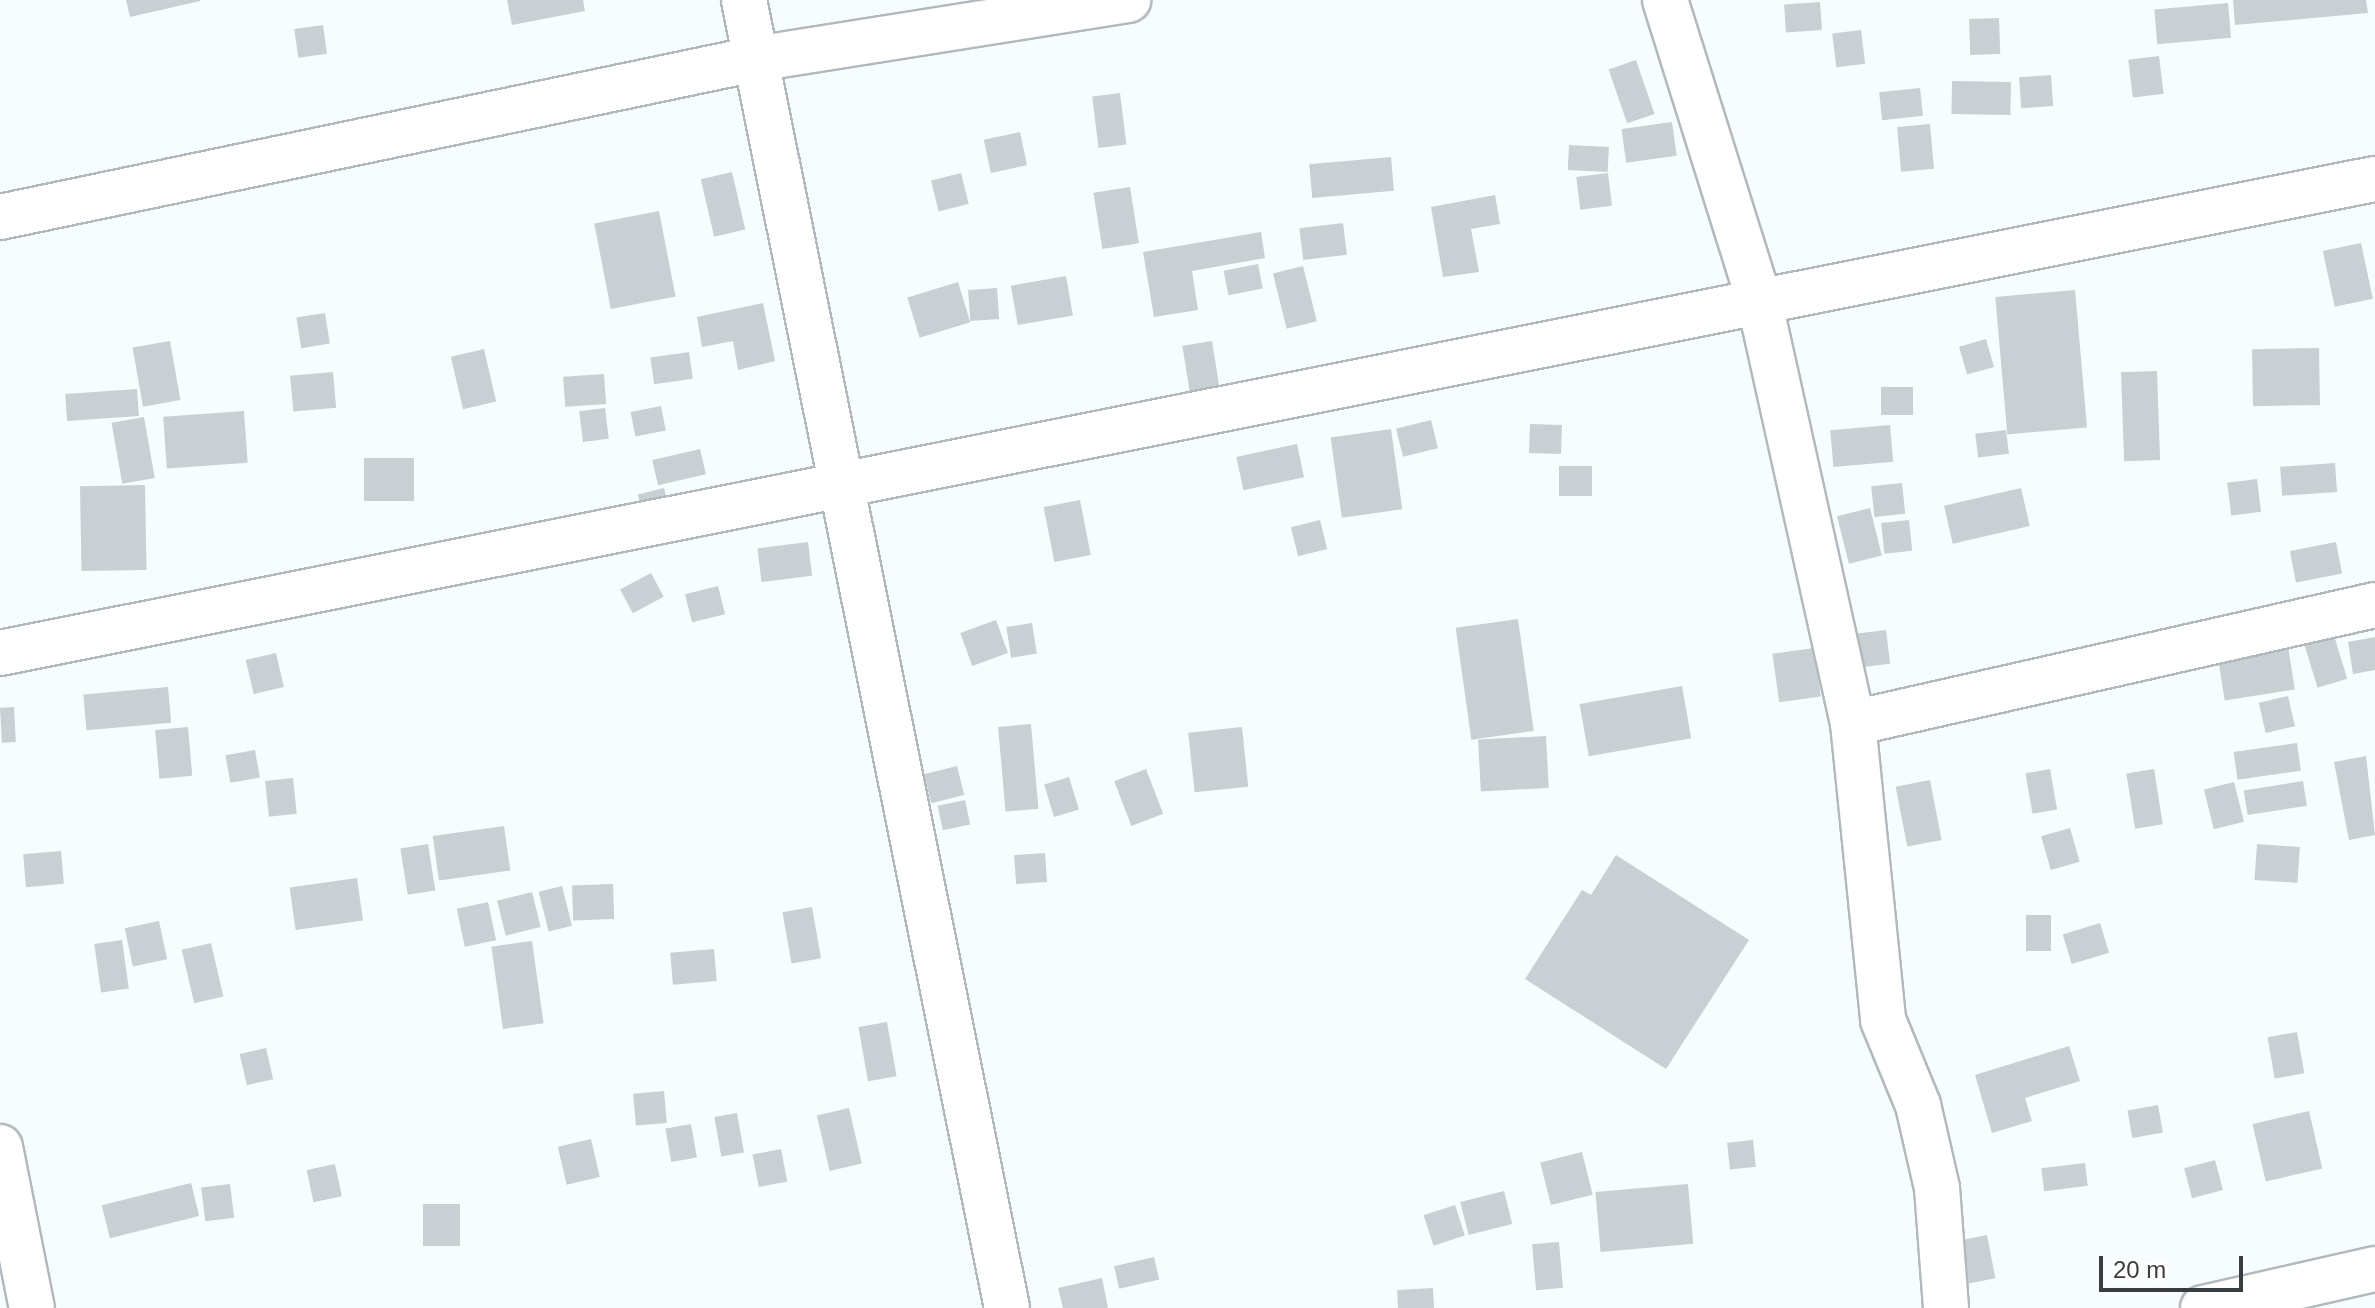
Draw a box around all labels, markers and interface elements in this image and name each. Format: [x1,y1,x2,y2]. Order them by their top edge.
scale bar [2103,1240,2247,1290]
text: 20 m [2113,1256,2166,1283]

